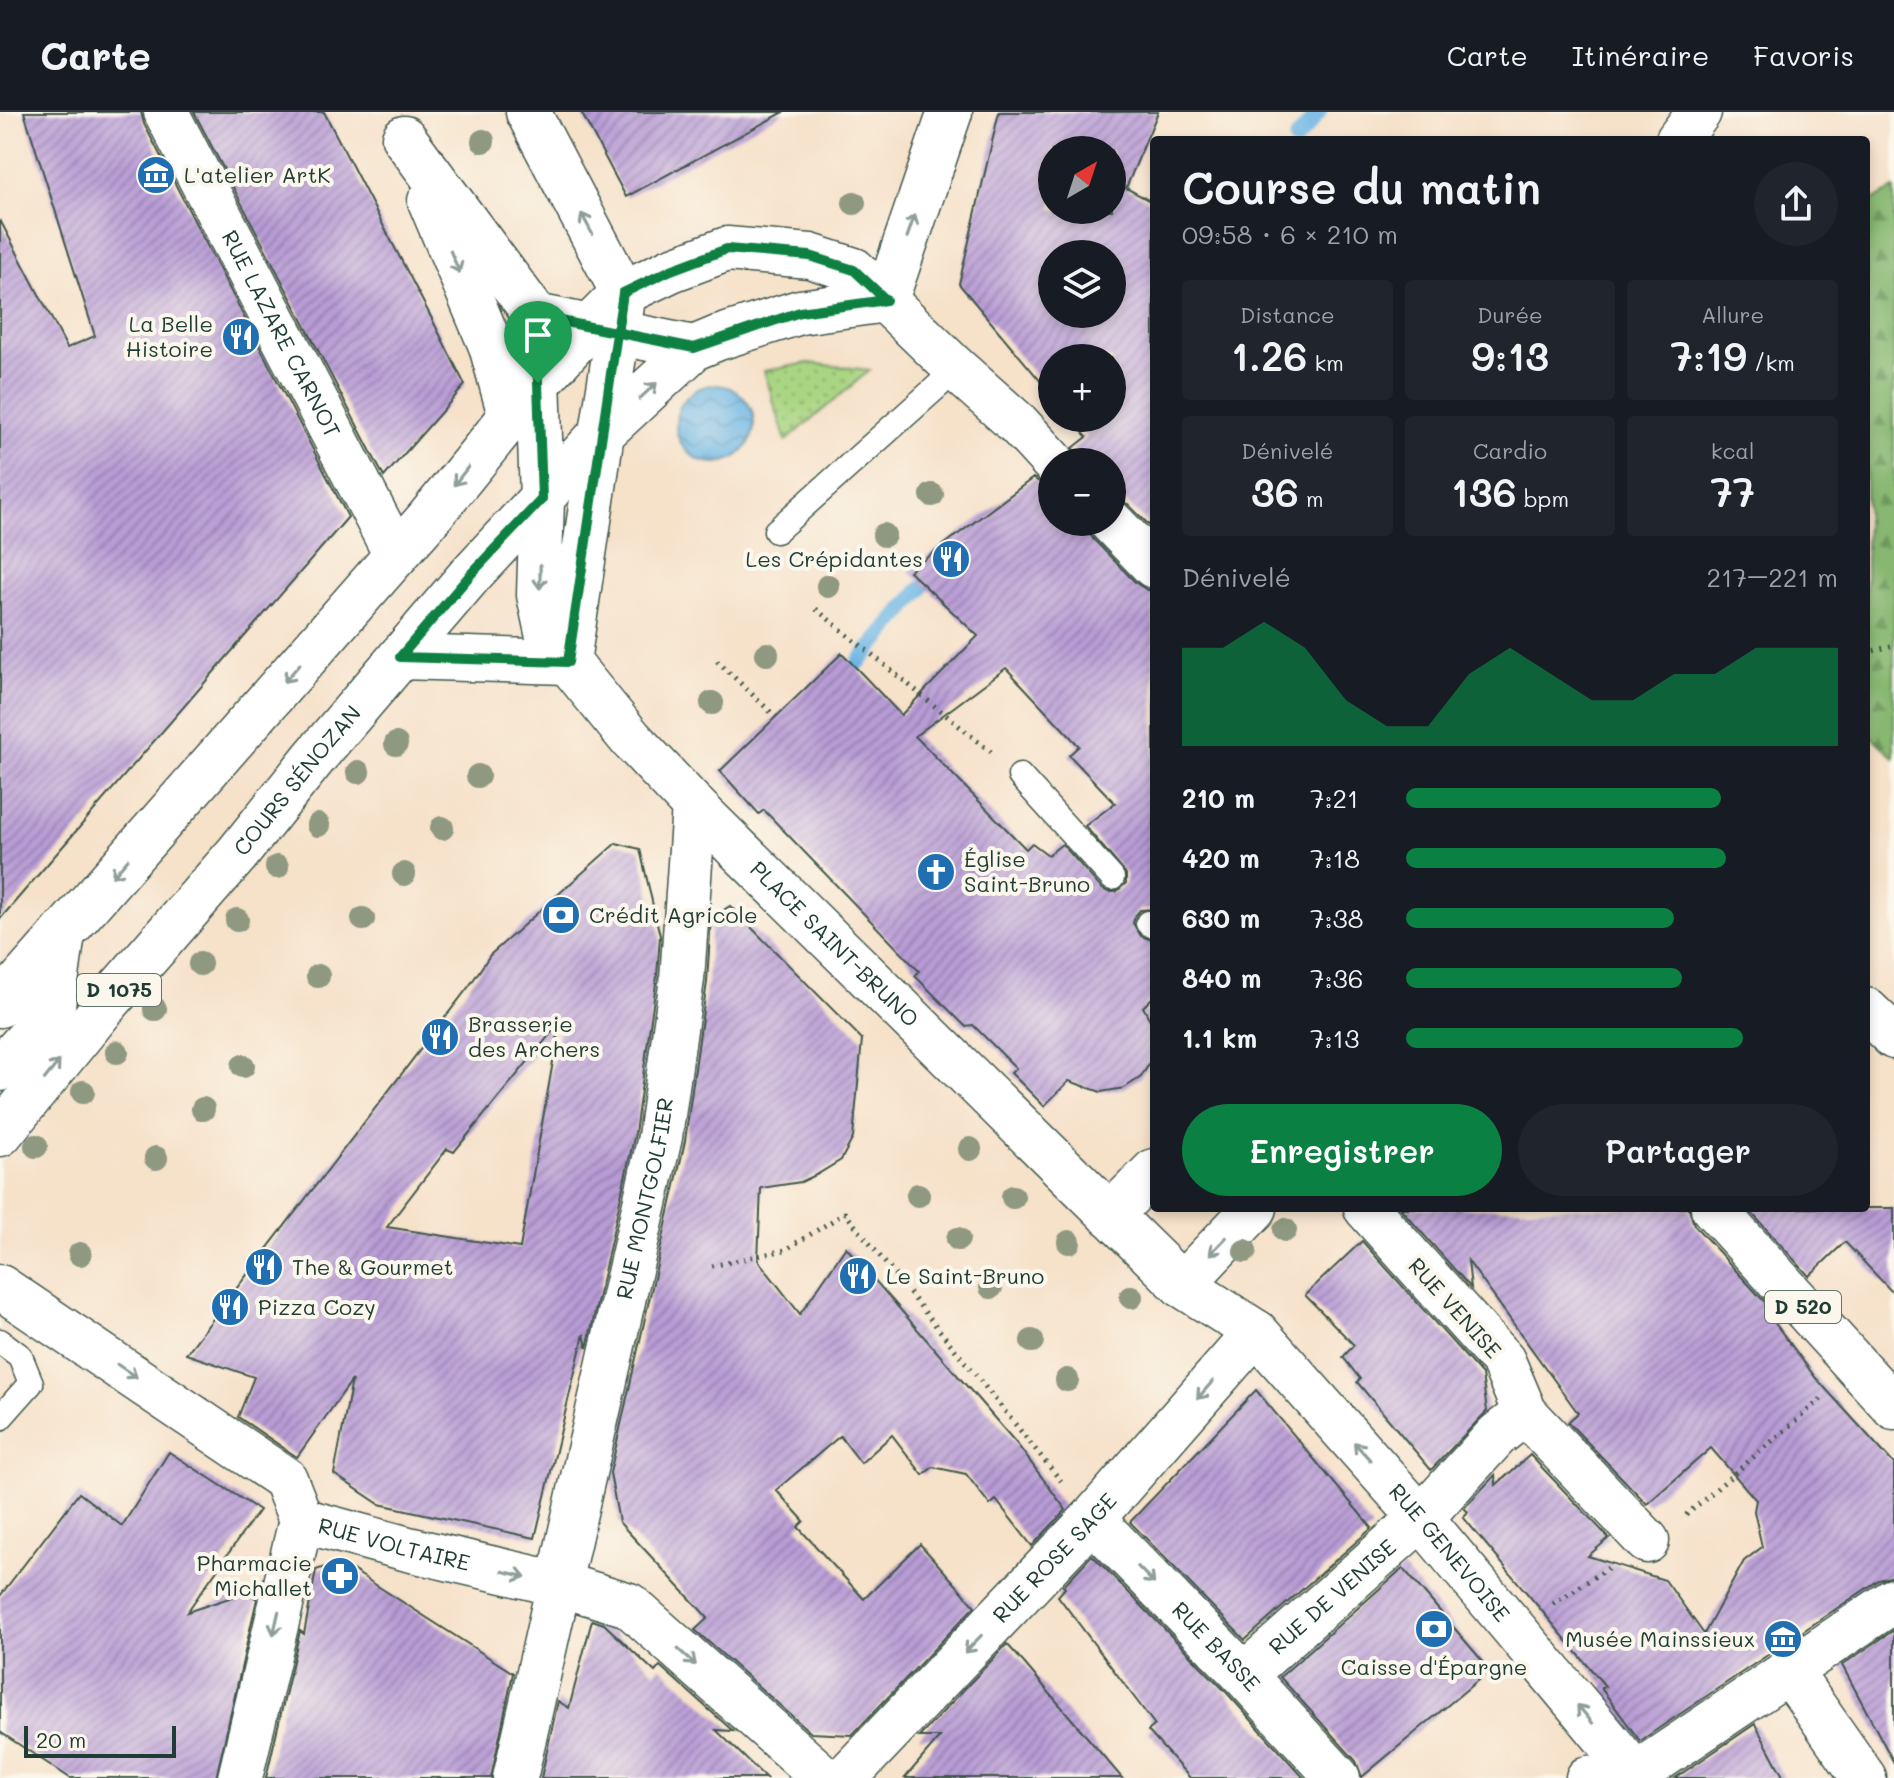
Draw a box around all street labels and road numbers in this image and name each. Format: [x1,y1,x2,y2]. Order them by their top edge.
street label: RUE LAZARE CARNOT [216,225,348,442]
street label: COURS SÉNOZAN [227,699,367,861]
street label: PLACE SAINT-BRUNO [744,854,926,1033]
road number: D 1075 [77,974,161,1006]
street label: RUE MONTGOLFIER [609,1096,679,1302]
street label: RUE VENISE [1402,1251,1508,1364]
road number: D 520 [1765,1291,1841,1323]
street label: RUE GENEVOISE [1383,1477,1517,1627]
street label: RUE ROSE SAGE [986,1486,1123,1629]
street label: RUE VOLTAIRE [315,1510,473,1577]
street label: RUE DE VENISE [1262,1532,1402,1661]
street label: RUE BASSE [1166,1595,1267,1697]

